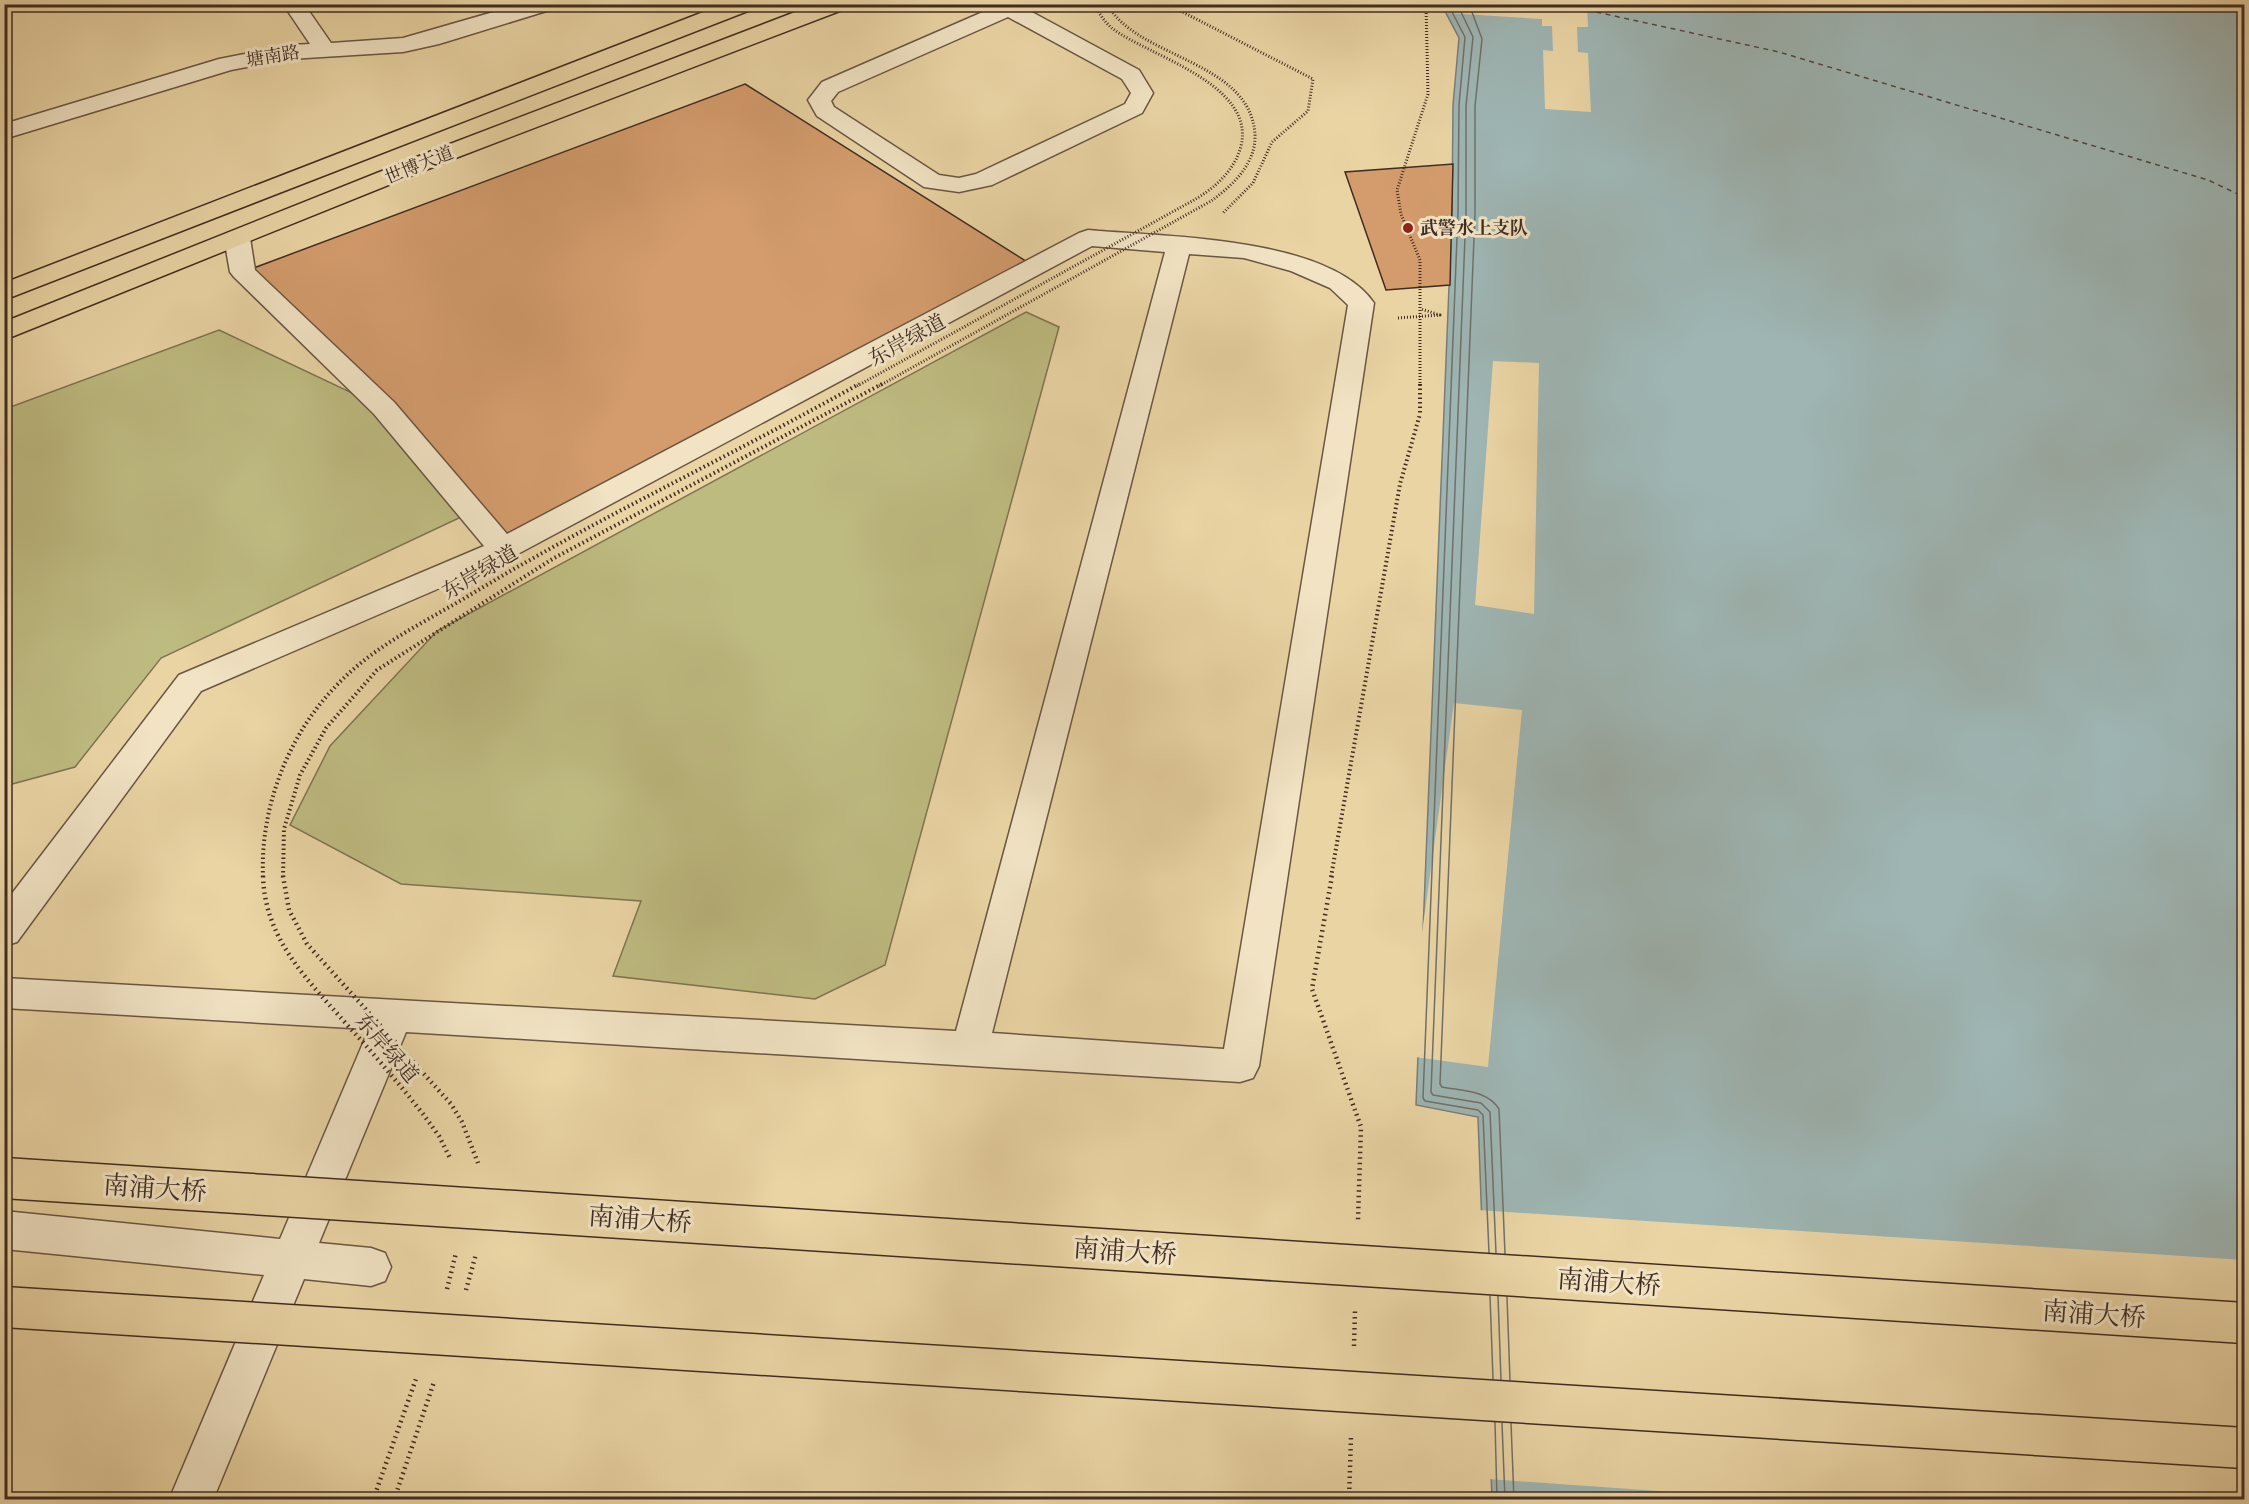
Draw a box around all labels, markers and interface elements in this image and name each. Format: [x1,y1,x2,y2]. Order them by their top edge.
street label: 塘南路 [244,38,302,73]
street label: 世博大道 [380,139,457,191]
place label: 武警水上支队 [1420,214,1528,241]
marker: 武警水上支队 [1401,221,1415,235]
street label: 东岸绿道 [863,306,951,373]
street label: 东岸绿道 [436,537,524,606]
street label: 东岸绿道 [348,1006,427,1090]
street label: 南浦大桥 [102,1164,208,1211]
street label: 南浦大桥 [587,1195,693,1242]
street label: 南浦大桥 [1072,1227,1178,1274]
street label: 南浦大桥 [1556,1258,1662,1305]
street label: 南浦大桥 [2041,1290,2147,1337]

